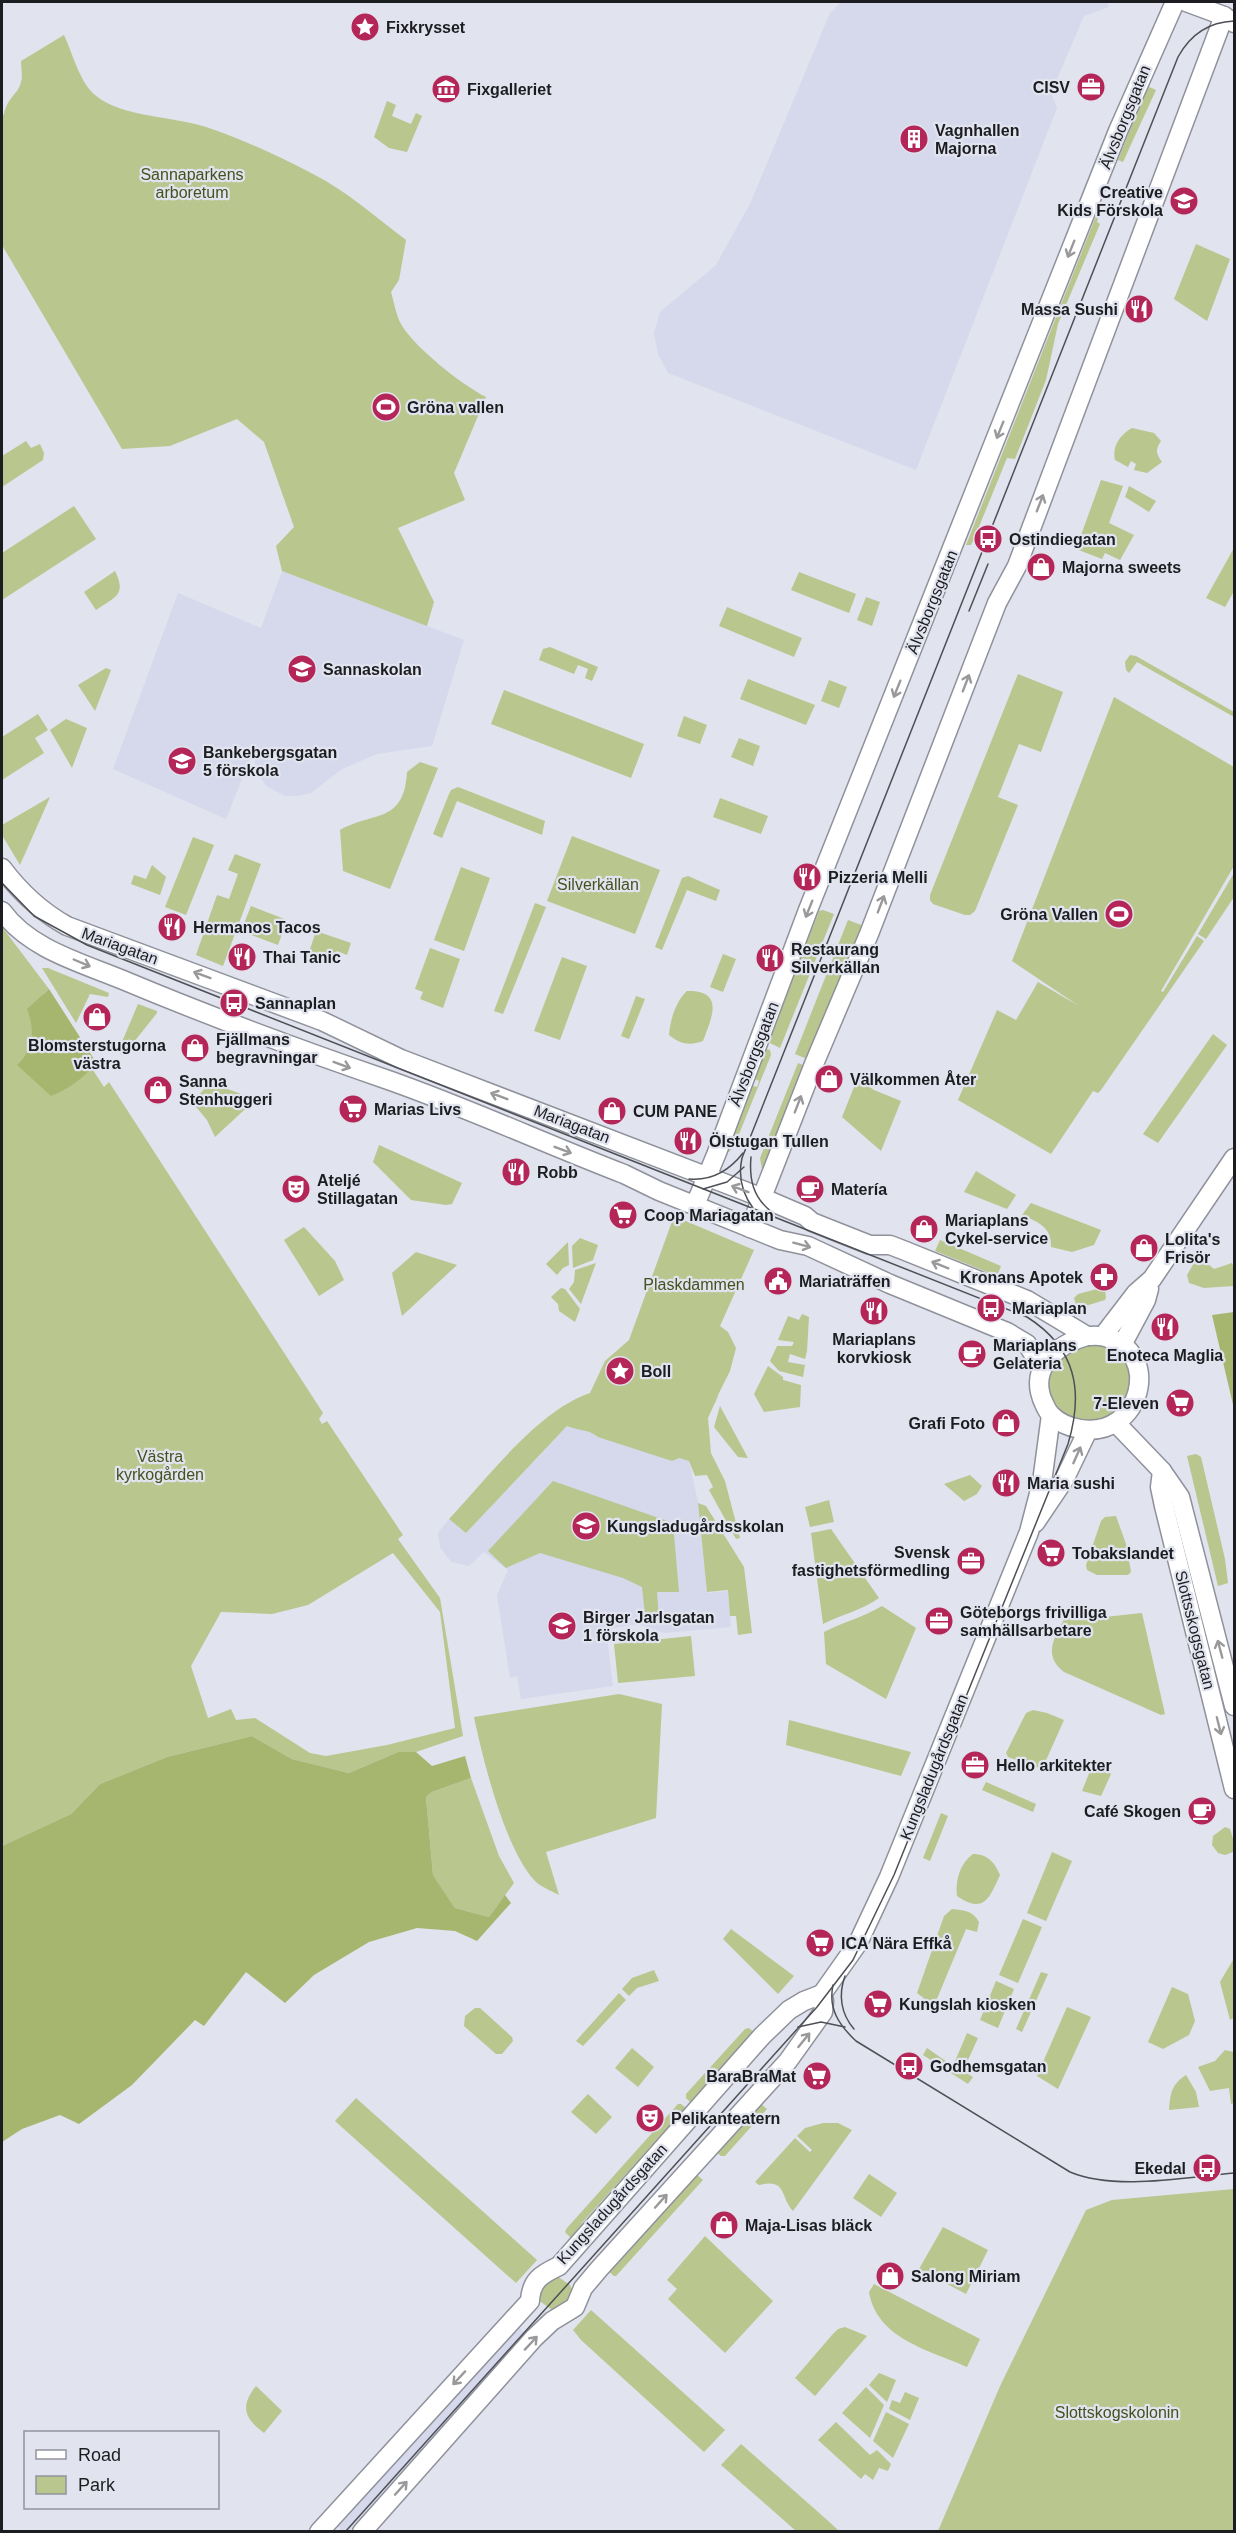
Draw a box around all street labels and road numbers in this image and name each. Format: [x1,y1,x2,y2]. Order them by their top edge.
street label: Älvsborgsgatan [1096,63,1154,171]
street label: Älvsborgsgatan [903,548,961,656]
street label: Mariagatan [79,924,161,968]
street label: Älvsborgsgatan [726,999,782,1109]
street label: Mariagatan [532,1102,612,1146]
street label: Slottsskogsgatan [1172,1569,1218,1691]
street label: Kungsladugårdsgatan [897,1692,971,1842]
street label: Kungsladugårdsgatan [554,2140,670,2268]

